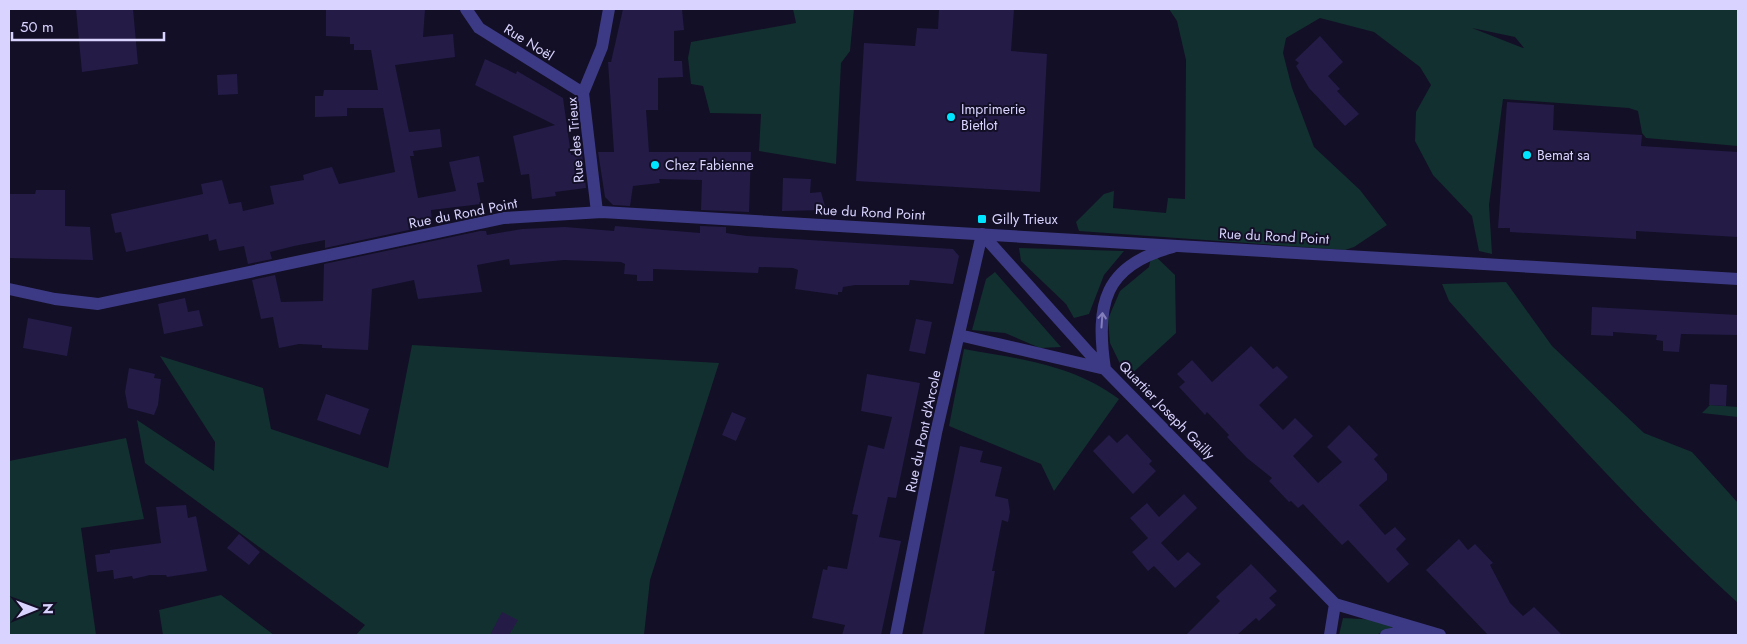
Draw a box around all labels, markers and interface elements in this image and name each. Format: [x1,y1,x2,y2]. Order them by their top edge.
scale bar [12,10,165,42]
text: 50 m [20,16,54,38]
street label: Rue Noël [500,19,558,65]
street label: Rue des Trieux [561,96,589,184]
place label: Imprimerie Bietlot [961,99,1026,135]
marker: Imprimerie Bietlot [945,111,957,123]
place label: Bemat sa [1537,145,1590,165]
marker: Bemat sa [1521,149,1533,161]
place label: Chez Fabienne [665,155,754,175]
marker: Chez Fabienne [649,159,661,171]
street label: Rue du Rond Point [407,193,520,233]
street label: Rue du Rond Point [814,199,926,225]
place label: Gilly Trieux [992,209,1058,229]
marker: Gilly Trieux [976,213,988,225]
street label: Rue du Rond Point [1218,223,1330,249]
one-way arrow [1097,313,1106,329]
street label: Quartier Joseph Gailly [1115,356,1220,464]
street label: Rue du Pont d'Arcole [900,368,946,494]
north arrow [10,584,60,634]
text: N [38,603,58,615]

